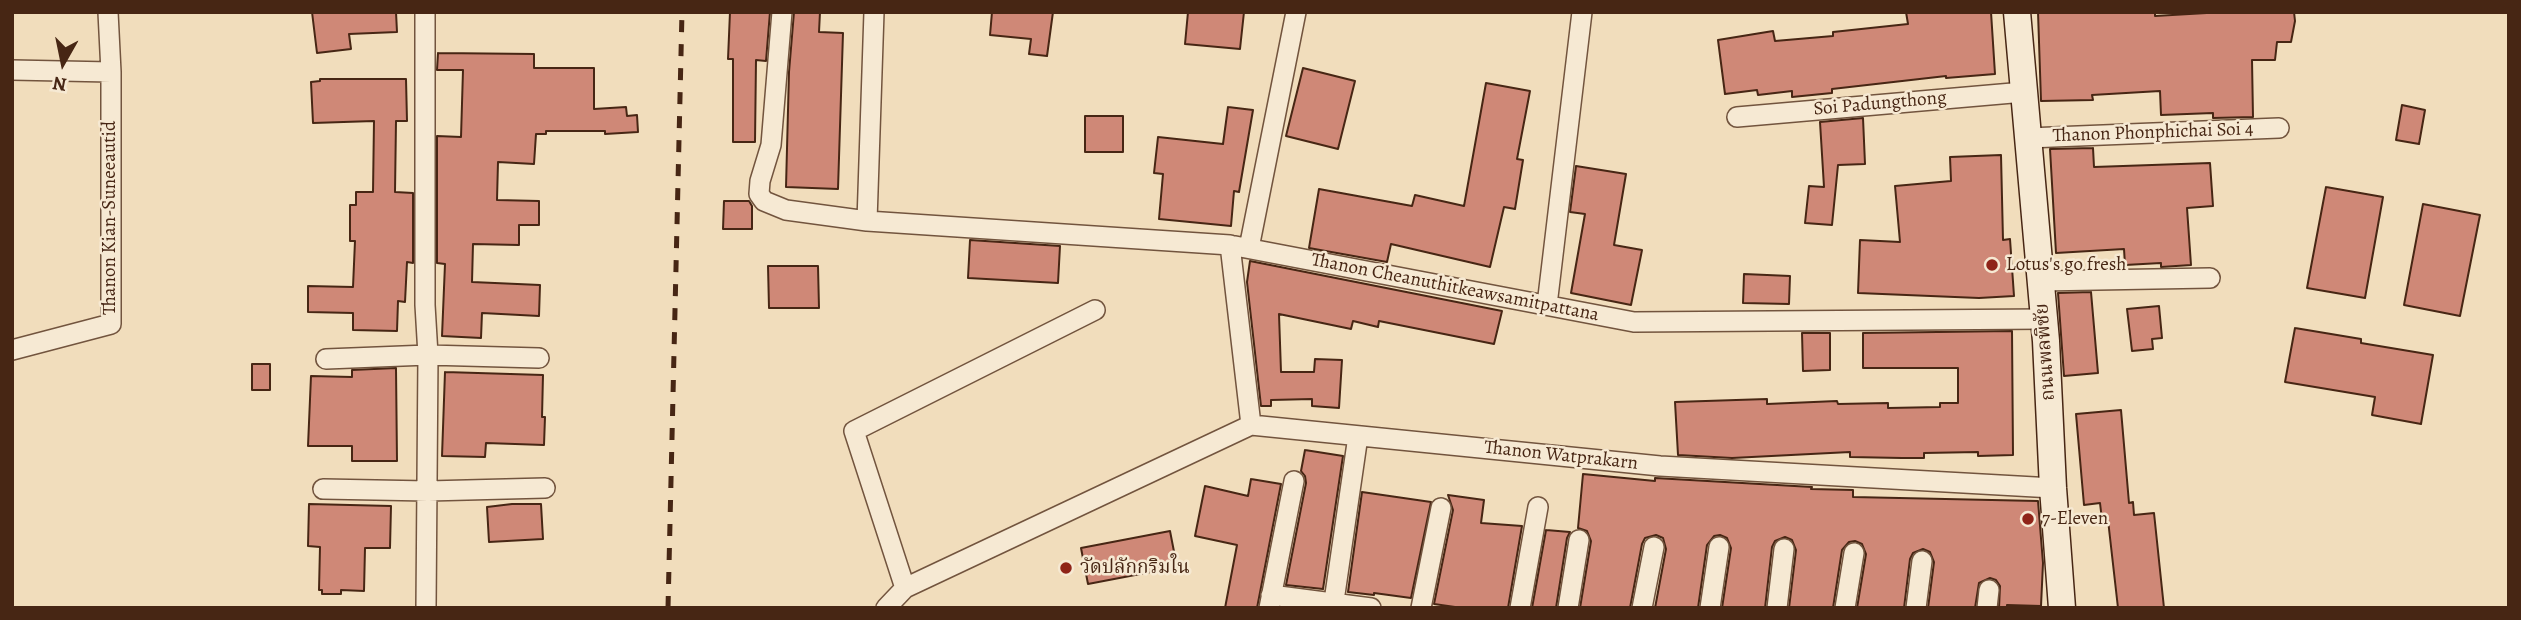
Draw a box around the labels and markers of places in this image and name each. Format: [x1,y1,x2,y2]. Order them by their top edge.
place label: Lotus's go fresh [2006,254,2126,276]
marker: Lotus's go fresh [1984,257,2000,273]
place label: 7-Eleven [2042,508,2108,530]
marker: 7-Eleven [2020,511,2036,527]
place label: วัดปลักกริมใน [1080,557,1190,579]
marker: วัดปลักกริมใน [1058,560,1074,576]

